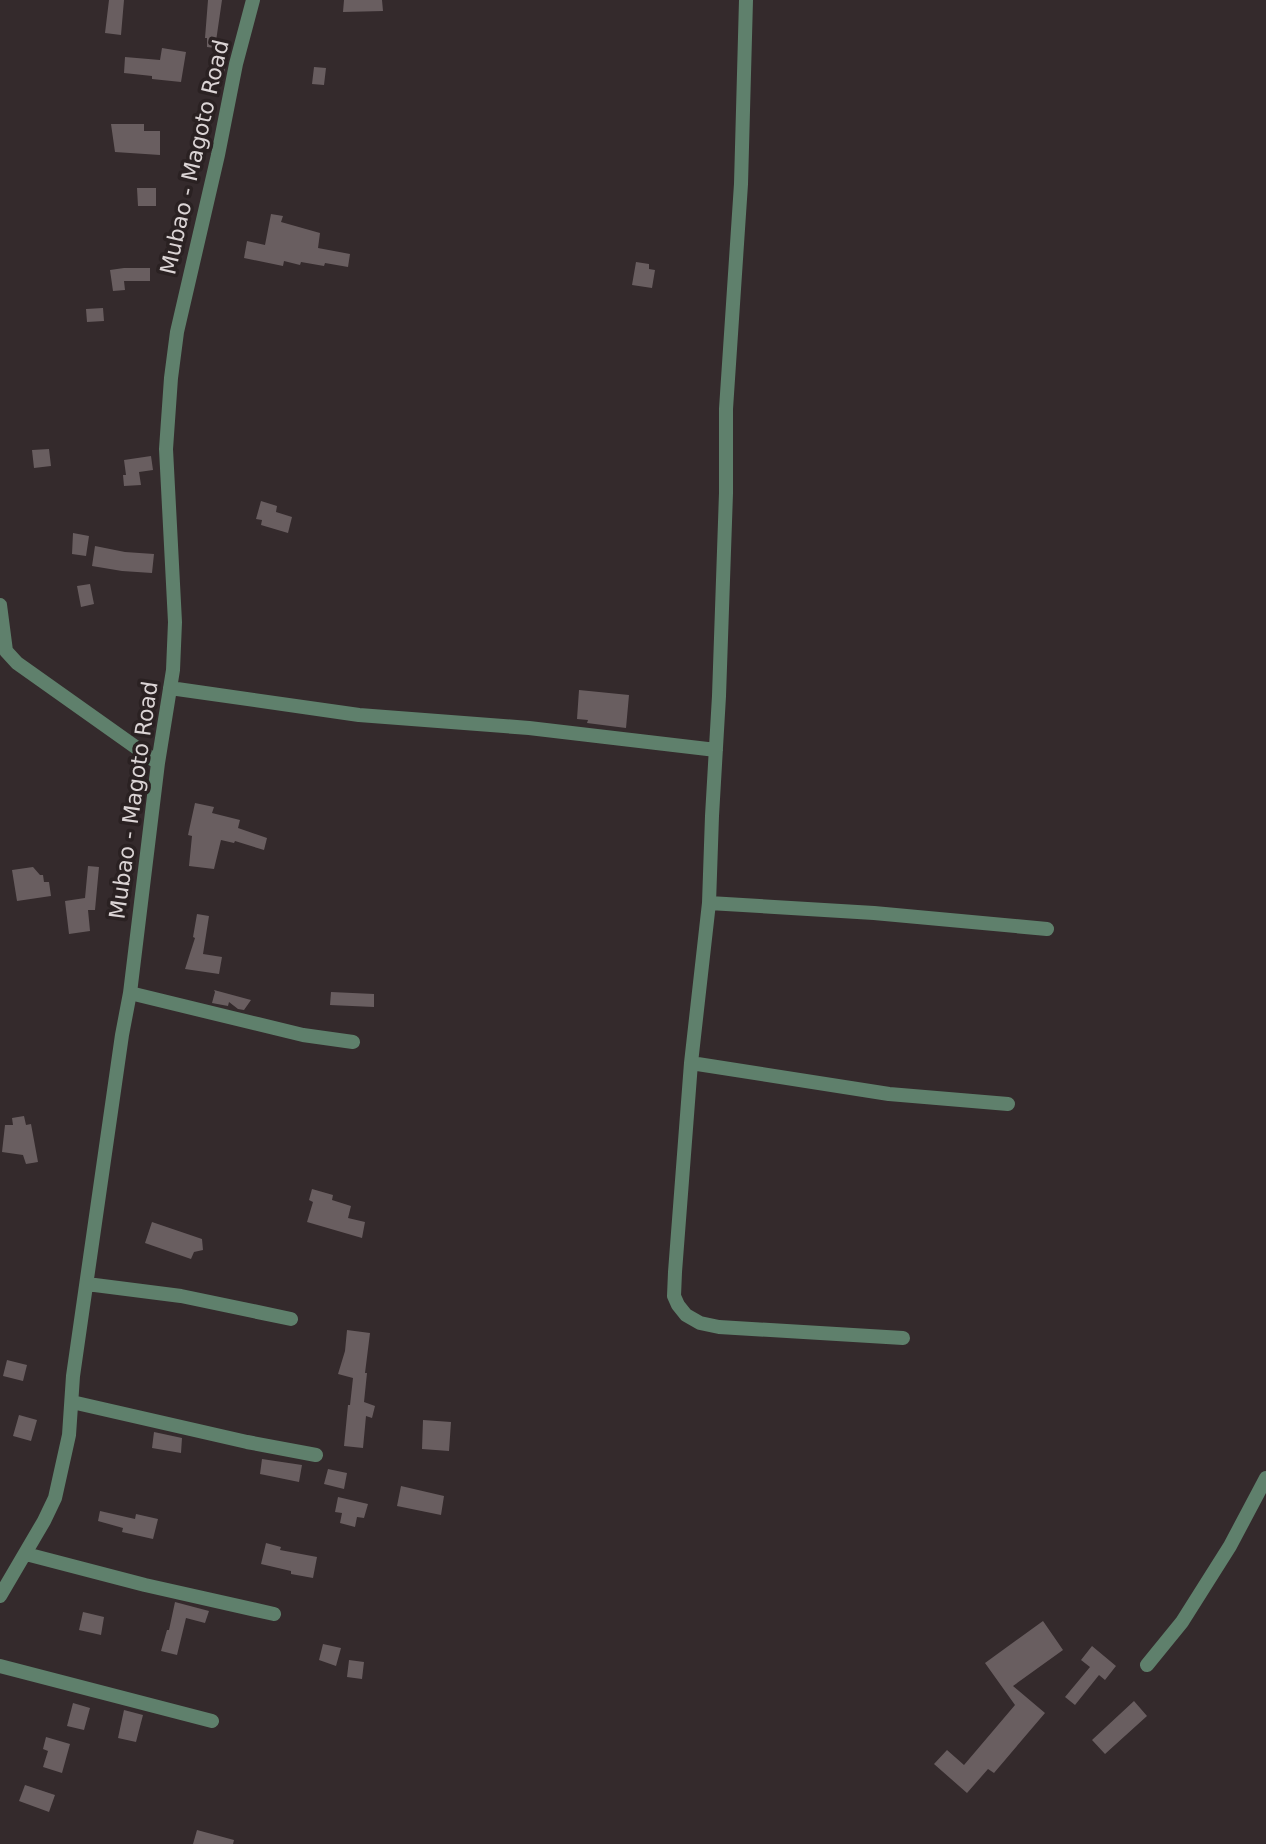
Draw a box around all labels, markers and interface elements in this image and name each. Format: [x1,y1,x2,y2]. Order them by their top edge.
street label: Mubao - Magoto Road [155,37,234,277]
street label: Mubao - Magoto Road [104,680,163,921]

